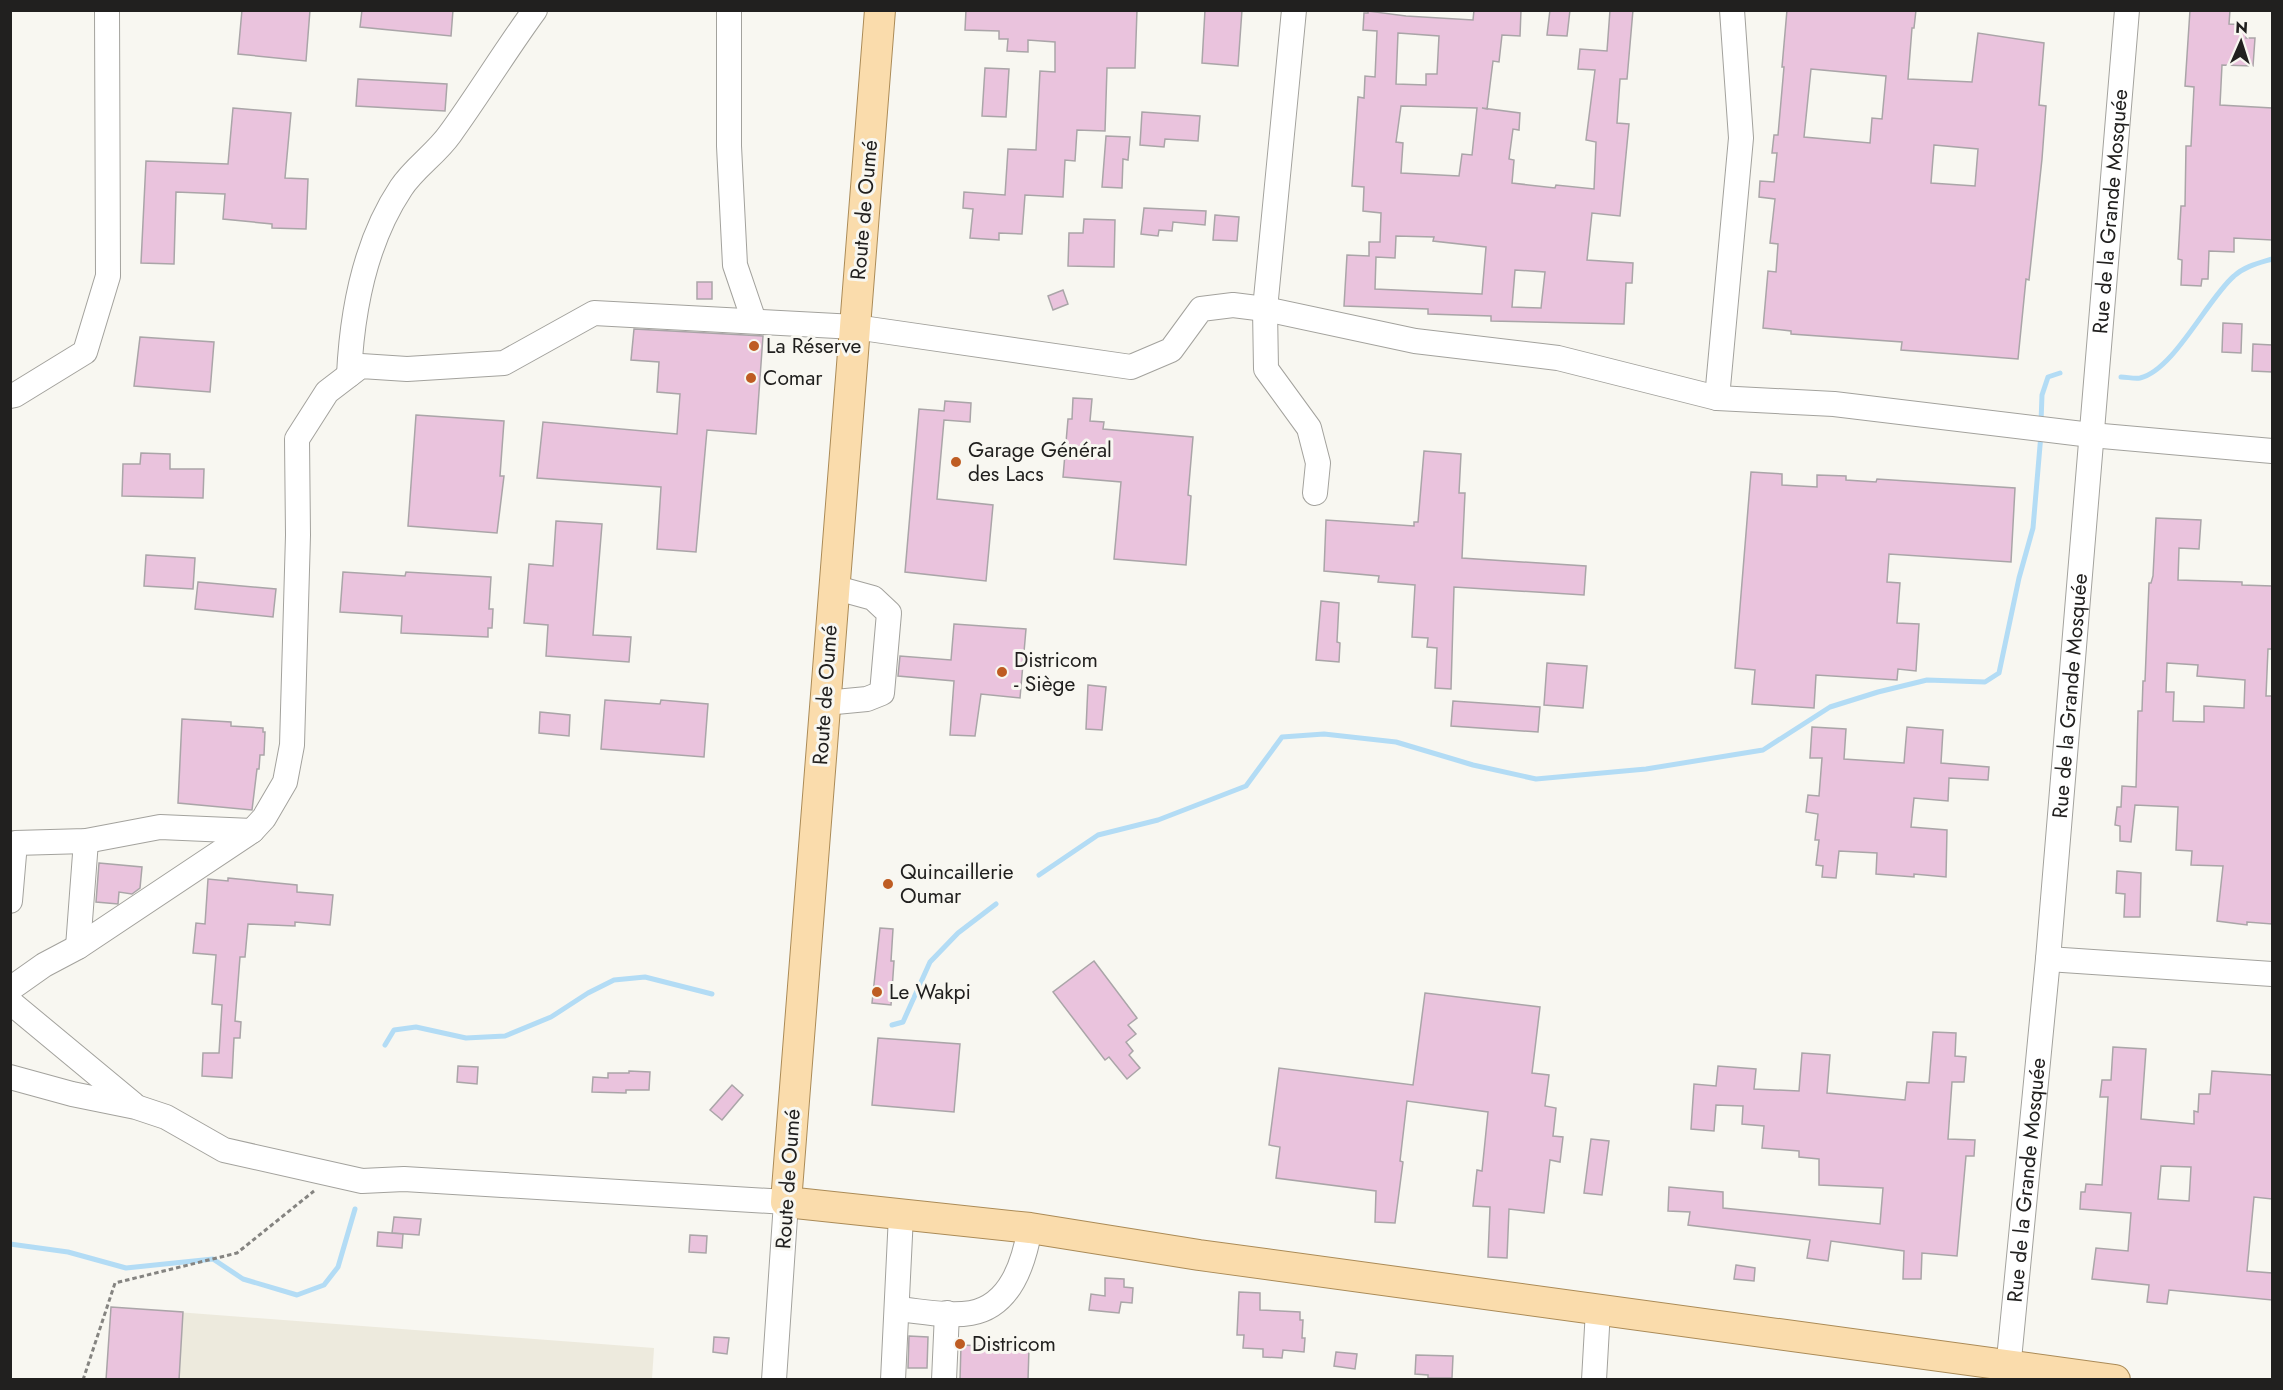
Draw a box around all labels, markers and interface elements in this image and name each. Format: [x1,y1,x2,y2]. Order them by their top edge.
north arrow [2211,12,2271,72]
text: N [2235,16,2249,39]
street label: Rue de la Grande Mosquée [2085,88,2135,335]
street label: Route de Oumé [843,139,885,281]
place label: La Réserve [766,331,861,361]
marker: La Réserve [747,339,761,353]
place label: Comar [763,363,823,393]
marker: Comar [744,371,758,385]
place label: Garage Général des Lacs [968,435,1112,489]
marker: Garage Général des Lacs [949,455,963,469]
street label: Rue de la Grande Mosquée [2045,572,2095,820]
street label: Route de Oumé [805,624,845,766]
place label: Districom - Siège [1014,645,1098,699]
marker: Districom - Siège [995,665,1009,679]
place label: Quincaillerie Oumar [900,857,1014,911]
marker: Quincaillerie Oumar [881,877,895,891]
place label: Le Wakpi [889,977,971,1007]
marker: Le Wakpi [870,985,884,999]
street label: Rue de la Grande Mosquée [2000,1056,2053,1304]
street label: Route de Oumé [768,1108,808,1250]
place label: Districom [972,1329,1056,1359]
marker: Districom [953,1337,967,1351]

